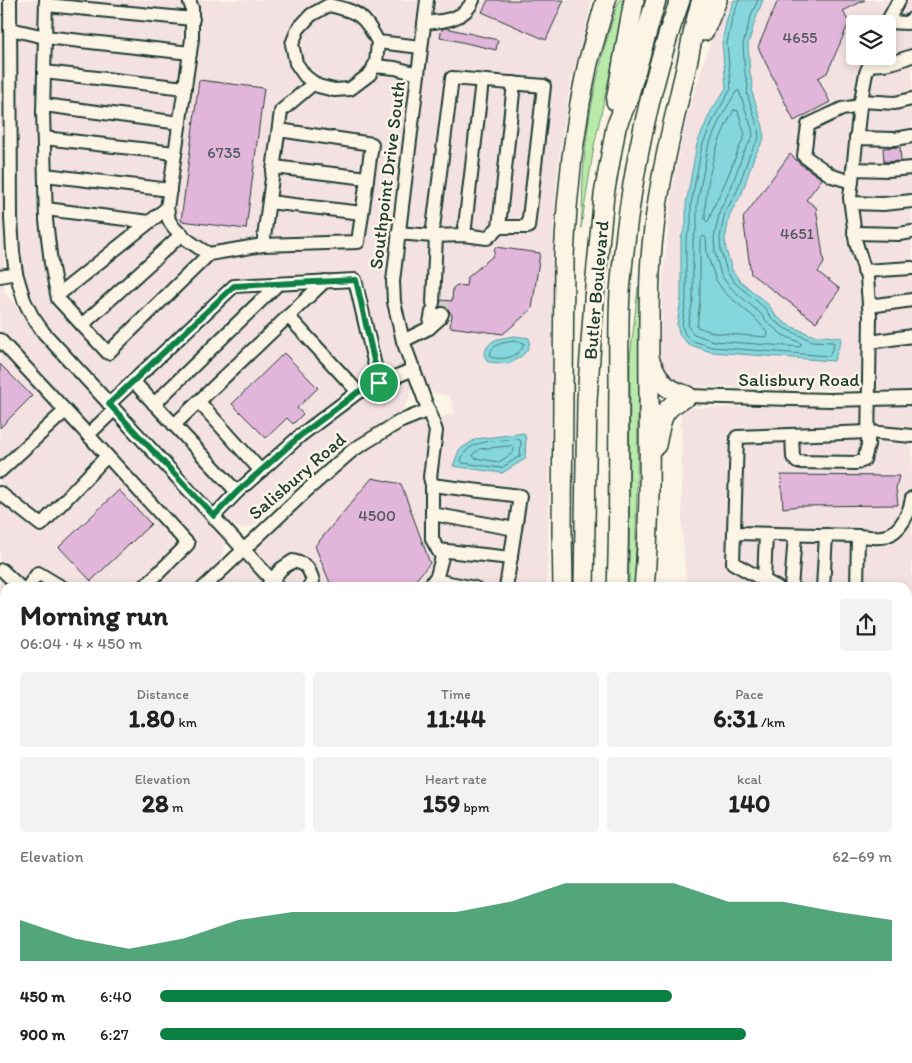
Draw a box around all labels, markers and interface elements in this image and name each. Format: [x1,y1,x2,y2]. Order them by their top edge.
map controls [846,15,896,65]
button: layers [846,15,896,65]
house number: 4655 [783,28,817,47]
street label: Southpoint Drive South [364,80,410,270]
house number: 6735 [207,143,241,162]
street label: Butler Boulevard [578,219,614,361]
house number: 4651 [780,224,815,243]
pin [358,362,400,404]
street label: Salisbury Road [738,368,860,391]
icon: arrive [365,369,393,397]
street label: Salisbury Road [244,427,351,524]
house number: 4500 [358,506,396,525]
text: Morning run [20,598,168,632]
button: share [840,599,892,651]
text: 06:04 · 4 × 450 m [20,634,142,653]
text: Distance [136,686,189,703]
text: Time [441,686,471,703]
text: Pace [735,686,763,703]
text: 1.80 [128,703,175,733]
text: 11:44 [426,703,486,733]
text: 6:31 [713,703,758,733]
text: km [175,714,197,731]
text: /km [758,714,785,731]
text: Elevation [135,771,190,788]
text: Heart rate [425,771,487,788]
text: kcal [737,771,762,788]
text: 28 [142,788,169,818]
text: 159 [423,788,460,818]
text: 140 [728,788,770,818]
text: m [169,799,184,816]
text: bpm [460,799,489,816]
text: Elevation [20,847,84,866]
text: 62–69 m [832,847,892,866]
text: 450 m [20,987,65,1006]
text: 6:40 [100,987,132,1006]
text: 900 m [20,1025,65,1044]
text: 6:27 [100,1025,129,1044]

